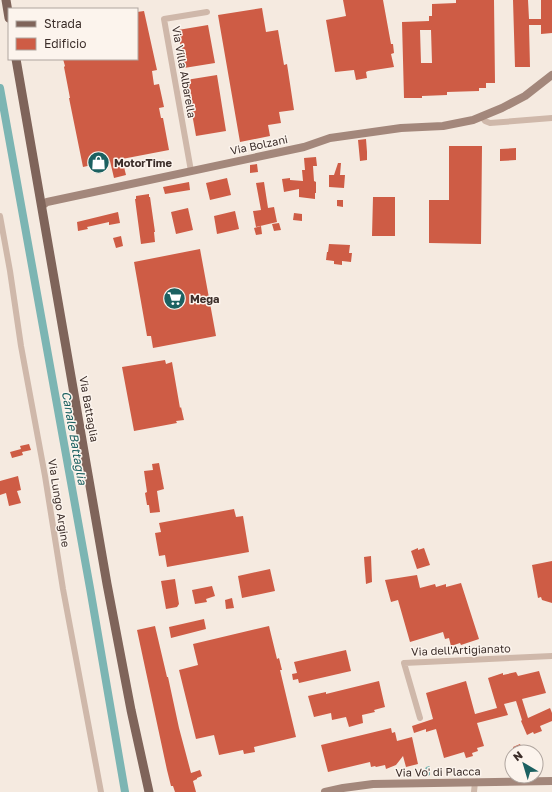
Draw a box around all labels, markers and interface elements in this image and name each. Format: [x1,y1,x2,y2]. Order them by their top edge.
legend [8,8,138,60]
text: Strada [44,16,82,31]
street label: Via Villa Albarella [170,25,199,119]
text: Edificio [44,36,86,51]
street label: Via Bolzani [229,132,289,157]
shop icon: MotorTime [86,150,112,176]
place label: MotorTime [114,156,172,169]
supermarket icon: Mega [162,286,188,312]
place label: Mega [190,292,219,305]
street label: Via Battaglia [77,375,102,443]
water label: Canale Battaglia [59,390,90,487]
street label: Via Lungo Argine [46,458,73,548]
street label: Via dell'Artigianato [411,641,511,658]
north arrow [504,744,544,784]
text: N [510,748,525,763]
street label: Via Vo' di Placca [395,764,481,779]

